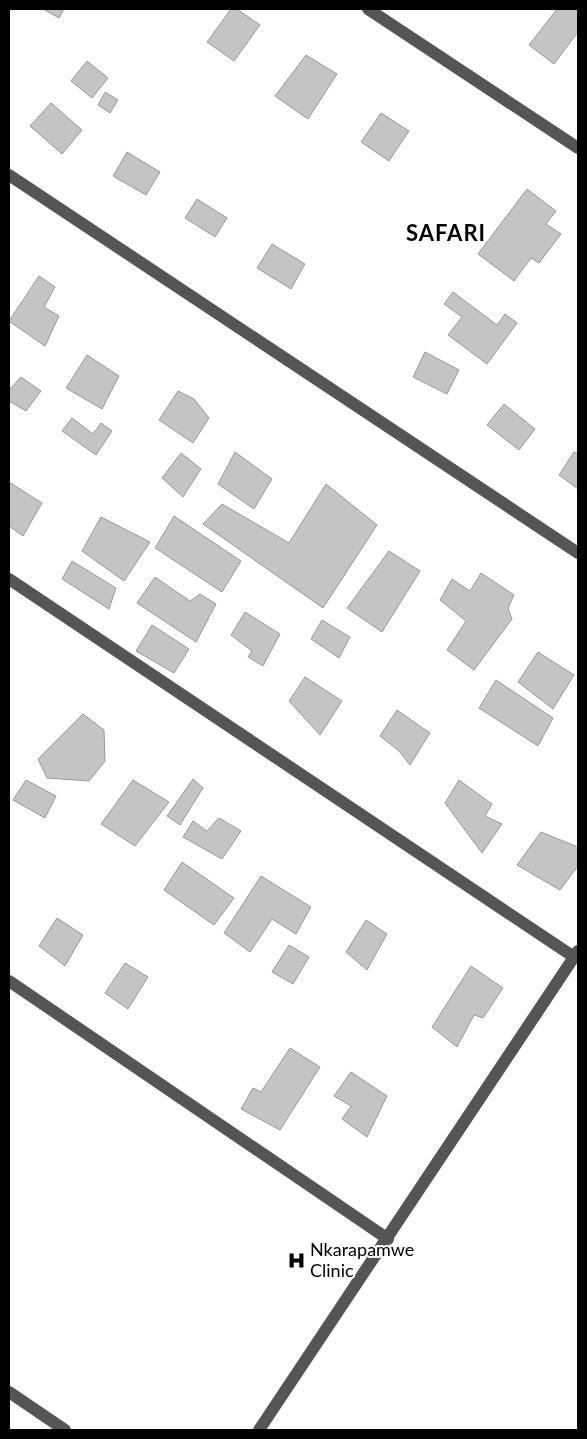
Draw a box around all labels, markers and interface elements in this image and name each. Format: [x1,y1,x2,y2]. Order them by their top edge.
district label: SAFARI [406,219,486,246]
place label: Nkarapamwe Clinic [310,1238,414,1281]
hospital icon: Nkarapamwe Clinic [286,1250,306,1270]

